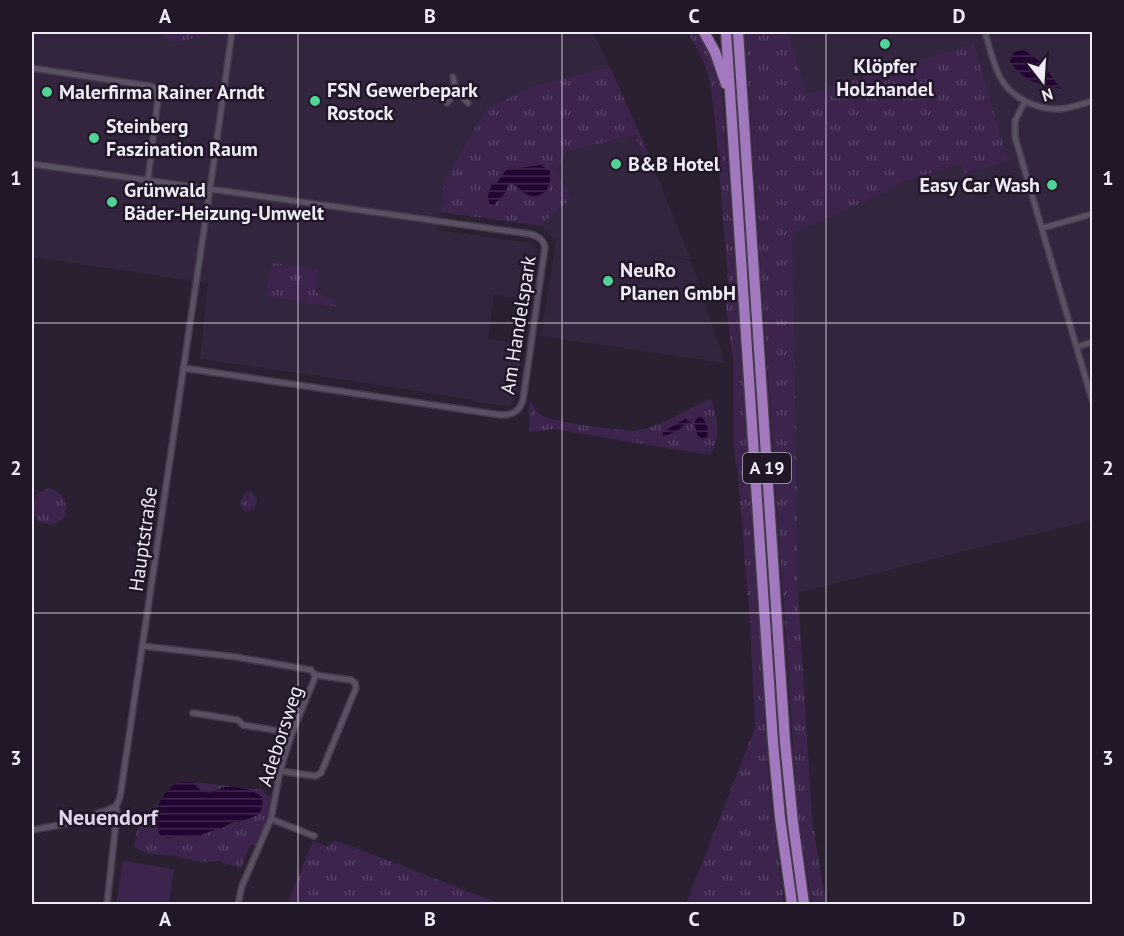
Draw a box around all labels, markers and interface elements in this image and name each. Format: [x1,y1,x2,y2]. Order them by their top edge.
text: A [159,3,172,29]
text: B [424,3,436,29]
text: C [688,3,700,29]
text: D [953,3,966,29]
marker: Klöpfer Holzhandel [878,37,892,51]
north arrow [1013,51,1073,111]
place label: Klöpfer Holzhandel [836,53,934,102]
place label: FSN Gewerbepark Rostock [327,77,478,126]
place label: Malerfirma Rainer Arndt [59,79,265,105]
text: N [1039,84,1055,106]
marker: Malerfirma Rainer Arndt [40,85,54,99]
marker: FSN Gewerbepark Rostock [308,94,322,108]
place label: Steinberg Faszination Raum [106,113,258,162]
marker: Steinberg Faszination Raum [87,131,101,145]
place label: B&B Hotel [628,151,720,177]
marker: B&B Hotel [609,157,623,171]
text: 1 [10,165,22,191]
text: 1 [1102,165,1114,191]
place label: Easy Car Wash [920,172,1040,198]
place label: Grünwald Bäder-Heizung-Umwelt [124,177,324,226]
marker: Easy Car Wash [1045,178,1059,192]
marker: Grünwald Bäder-Heizung-Umwelt [105,195,119,209]
street label: Am Handelspark [494,253,542,396]
place label: NeuRo Planen GmbH [620,257,736,306]
marker: NeuRo Planen GmbH [601,274,615,288]
road number: A 19 [743,453,791,483]
text: 2 [10,455,22,481]
text: 2 [1102,455,1114,481]
street label: Hauptstraße [123,485,163,593]
street label: Adeborsweg [251,682,309,790]
text: 3 [10,745,22,771]
text: 3 [1102,745,1114,771]
district label: Neuendorf [58,803,159,831]
text: A [159,906,172,932]
text: B [424,906,436,932]
text: C [688,906,700,932]
text: D [953,906,966,932]

